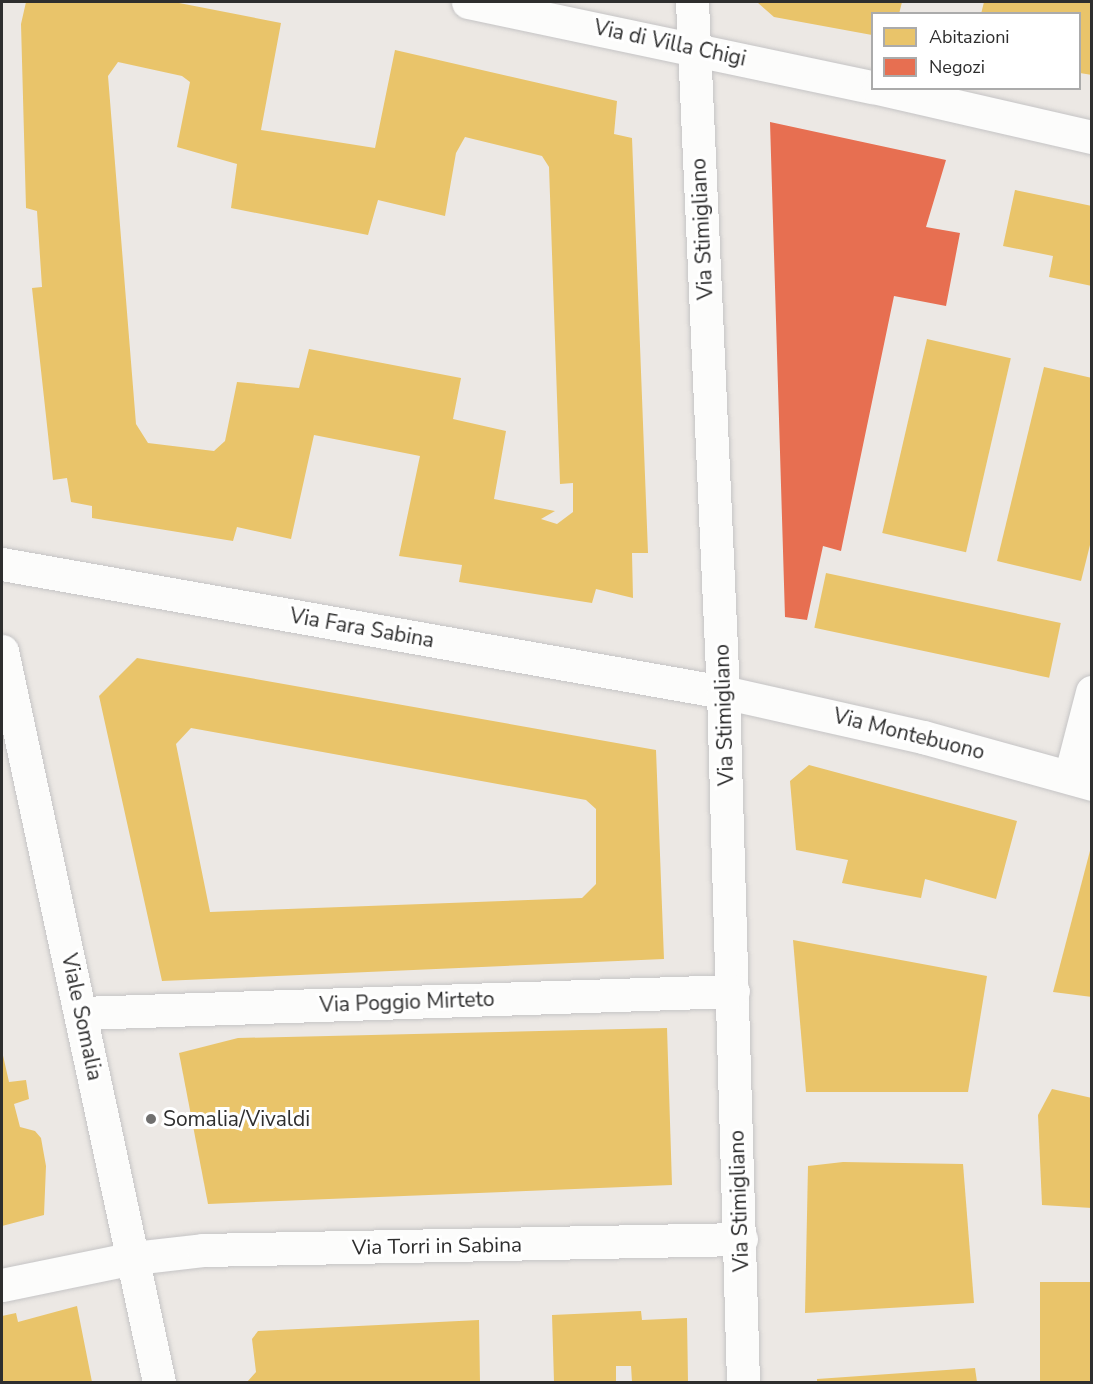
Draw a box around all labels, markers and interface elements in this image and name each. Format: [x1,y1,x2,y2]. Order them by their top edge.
legend [871,12,1081,90]
street label: Via di Villa Chigi [592,15,748,71]
text: Abitazioni [929,25,1010,49]
text: Negozi [929,55,985,79]
street label: Via Stimigliano [686,157,718,301]
street label: Via Fara Sabina [288,603,436,653]
street label: Via Stimigliano [709,644,739,786]
street label: Via Montebuono [831,703,987,765]
street label: Viale Somalia [56,951,108,1083]
street label: Via Poggio Mirteto [319,986,495,1018]
place label: Somalia/Vivaldi [163,1106,310,1132]
marker: Somalia/Vivaldi [144,1112,158,1126]
street label: Via Stimigliano [724,1130,754,1272]
street label: Via Torri in Sabina [352,1232,522,1260]

